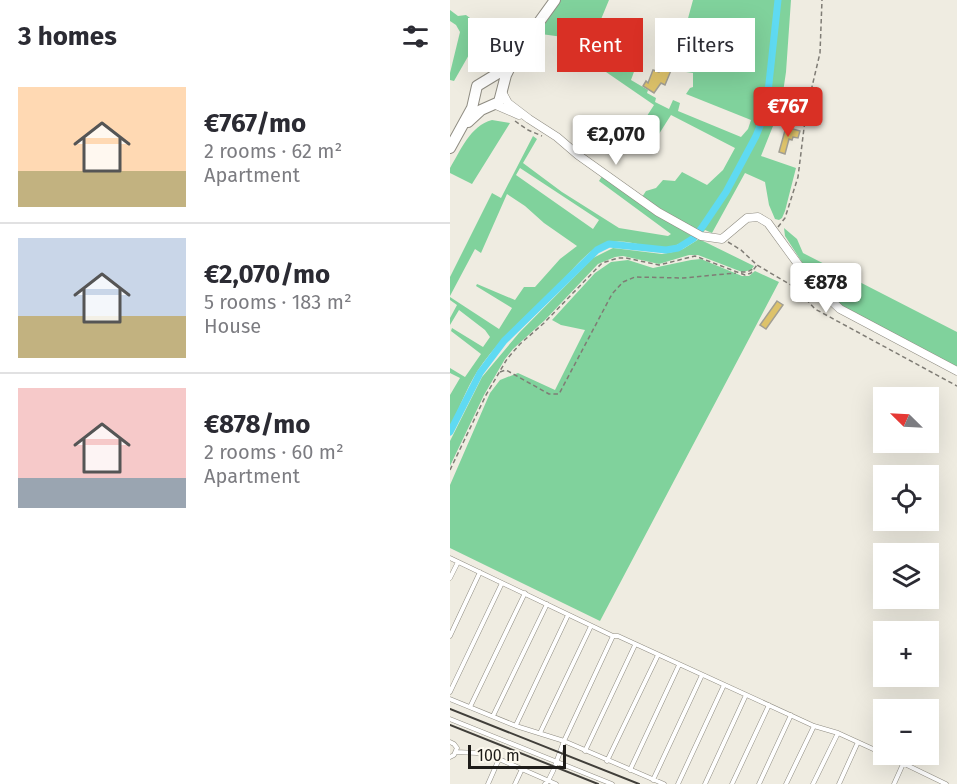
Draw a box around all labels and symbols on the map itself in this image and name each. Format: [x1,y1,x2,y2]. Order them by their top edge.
pin: €767 [752,87,824,138]
pin: €2,070 [567,115,665,166]
pin: €878 [790,263,862,314]
north arrow [873,387,939,453]
scale bar [468,742,566,770]

